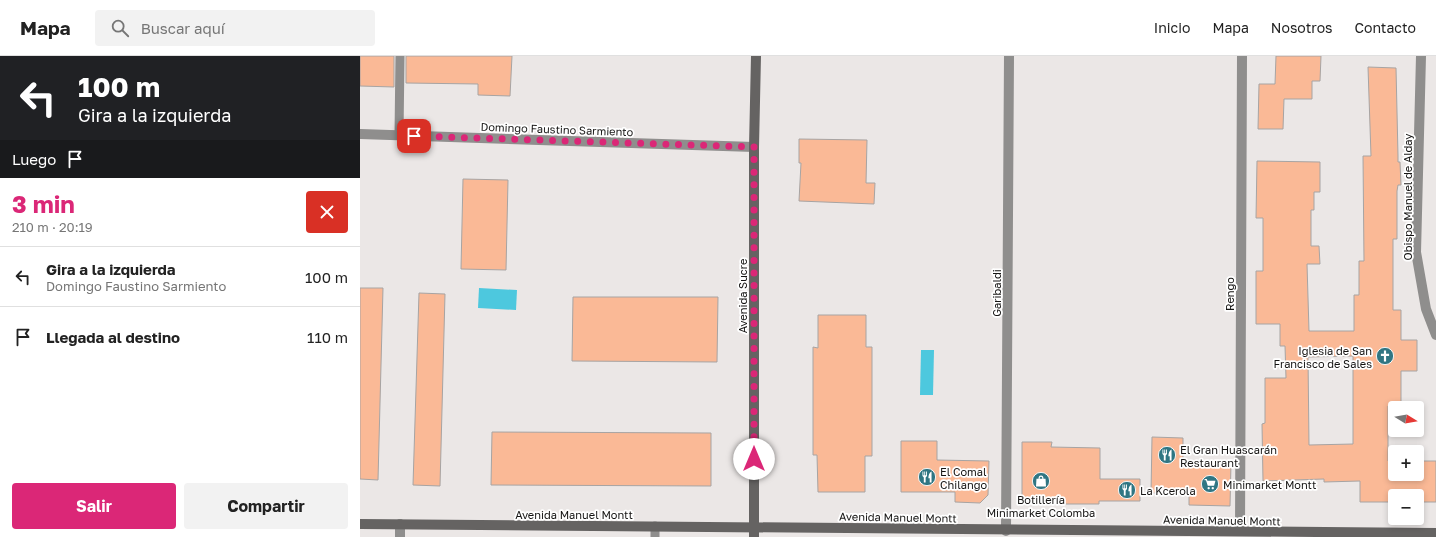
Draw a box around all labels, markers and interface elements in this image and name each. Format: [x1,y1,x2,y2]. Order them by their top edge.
search box [95,10,375,46]
text: Mapa [20,16,71,39]
icon: search [109,17,131,39]
text: Buscar aquí [141,19,225,37]
text: Inicio [1154,19,1190,36]
text: Mapa [1212,19,1249,36]
text: Nosotros [1271,19,1332,36]
text: Contacto [1354,19,1416,36]
text: 100 m [78,70,160,103]
icon: left [12,72,64,124]
text: Gira a la izquierda [78,104,231,126]
pin [397,119,431,153]
street label: Domingo Faustino Sarmiento [481,120,634,138]
icon: arrive [403,125,425,147]
street label: Obispo Manuel de Alday [1401,134,1414,260]
icon: arrive [64,148,86,170]
text: Luego [12,150,56,168]
text: 3 min [12,189,75,218]
button: close [306,191,348,233]
text: 210 m · 20:19 [12,219,93,235]
street label: Avenida Sucre [736,259,749,333]
text: Gira a la izquierda [46,260,176,278]
icon: left [12,266,34,288]
text: 100 m [305,268,348,286]
street label: Garibaldi [990,269,1003,317]
street label: Rengo [1223,277,1236,311]
text: Domingo Faustino Sarmiento [46,278,226,294]
icon: arrive [12,326,34,348]
text: Llegada al destino [46,328,180,346]
text: 110 m [307,328,348,346]
place label: Iglesia de San Francisco de Sales [1273,344,1372,370]
church icon: Iglesia de San Francisco de Sales [1375,346,1395,366]
north arrow [1388,401,1424,437]
map controls [1388,401,1424,525]
position arrow [733,438,775,480]
place label: El Gran Huascarán Restaurant [1180,443,1277,469]
restaurant icon: El Gran Huascarán Restaurant [1157,445,1177,465]
button: + [1388,445,1424,481]
place label: El Comal Chilango [940,465,987,491]
restaurant icon: El Comal Chilango [917,467,937,487]
shop icon: Botillería Minimarket Colomba [1031,471,1051,491]
supermarket icon: Minimarket Montt [1200,474,1220,494]
place label: Minimarket Montt [1223,478,1316,491]
restaurant icon: La Kcerola [1117,480,1137,500]
button: Salir [12,483,176,529]
button: Compartir [184,483,348,529]
place label: La Kcerola [1140,484,1196,497]
button: − [1388,489,1424,525]
place label: Botillería Minimarket Colomba [987,493,1095,519]
street label: Avenida Manuel Montt [515,508,633,521]
street label: Avenida Manuel Montt [839,509,957,525]
street label: Avenida Manuel Montt [1163,512,1281,528]

